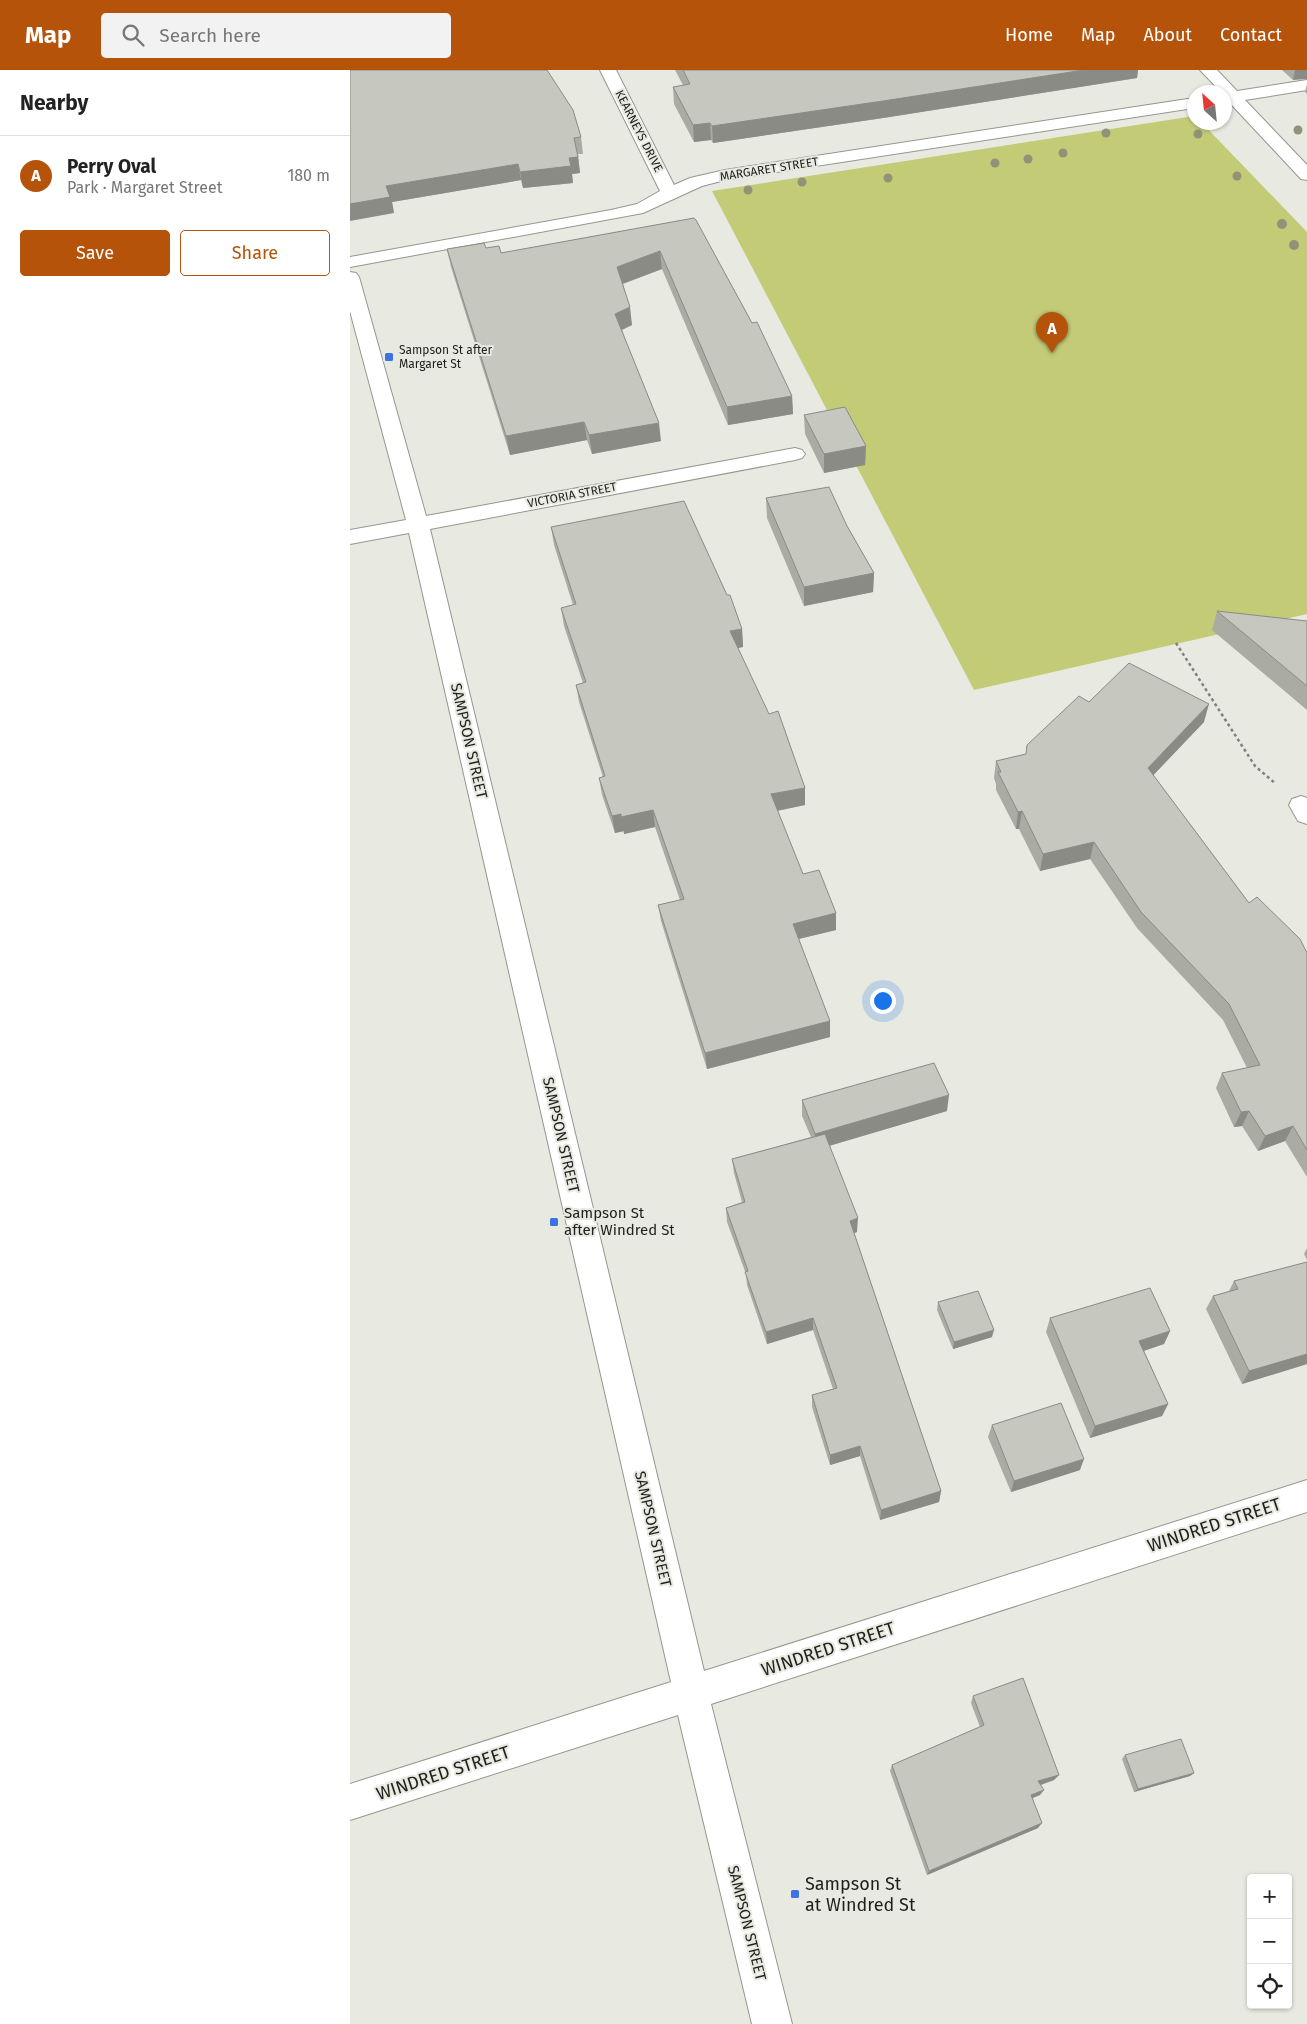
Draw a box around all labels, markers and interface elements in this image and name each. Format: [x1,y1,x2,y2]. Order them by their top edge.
search box [101,13,451,58]
text: Map [25,21,71,49]
icon: search [119,21,147,49]
text: Search here [159,24,261,47]
text: Home [1005,24,1053,46]
text: Map [1081,24,1115,46]
text: About [1143,24,1192,46]
text: Contact [1220,24,1282,46]
north arrow [1187,85,1232,130]
street label: KEARNEYS DRIVE [612,88,666,174]
text: Nearby [20,90,88,116]
street label: MARGARET STREET [719,154,820,184]
text: Perry Oval [67,155,156,178]
text: A [31,166,41,185]
text: 180 m [287,166,330,185]
text: Park · Margaret Street [67,178,222,197]
button: Save [20,230,170,276]
button: Share [180,230,330,276]
pin: A [1036,312,1068,353]
place label: Sampson St after Margaret St [399,343,493,371]
marker: Sampson St after Margaret St [383,351,395,363]
street label: VICTORIA STREET [526,479,619,511]
street label: SAMPSON STREET [447,681,491,801]
your location [870,988,896,1014]
street label: SAMPSON STREET [539,1075,583,1195]
place label: Sampson St after Windred St [564,1204,675,1239]
marker: Sampson St after Windred St [548,1216,560,1228]
street label: SAMPSON STREET [631,1469,675,1589]
street label: WINDRED STREET [1144,1493,1284,1557]
street label: WINDRED STREET [758,1617,898,1681]
street label: WINDRED STREET [373,1741,513,1805]
street label: SAMPSON STREET [724,1864,770,1983]
place label: Sampson St at Windred St [805,1873,916,1916]
map controls [1247,1874,1292,2009]
button: + [1247,1874,1292,1919]
marker: Sampson St at Windred St [789,1888,801,1900]
button: − [1247,1919,1292,1964]
button: locate [1247,1964,1292,2009]

